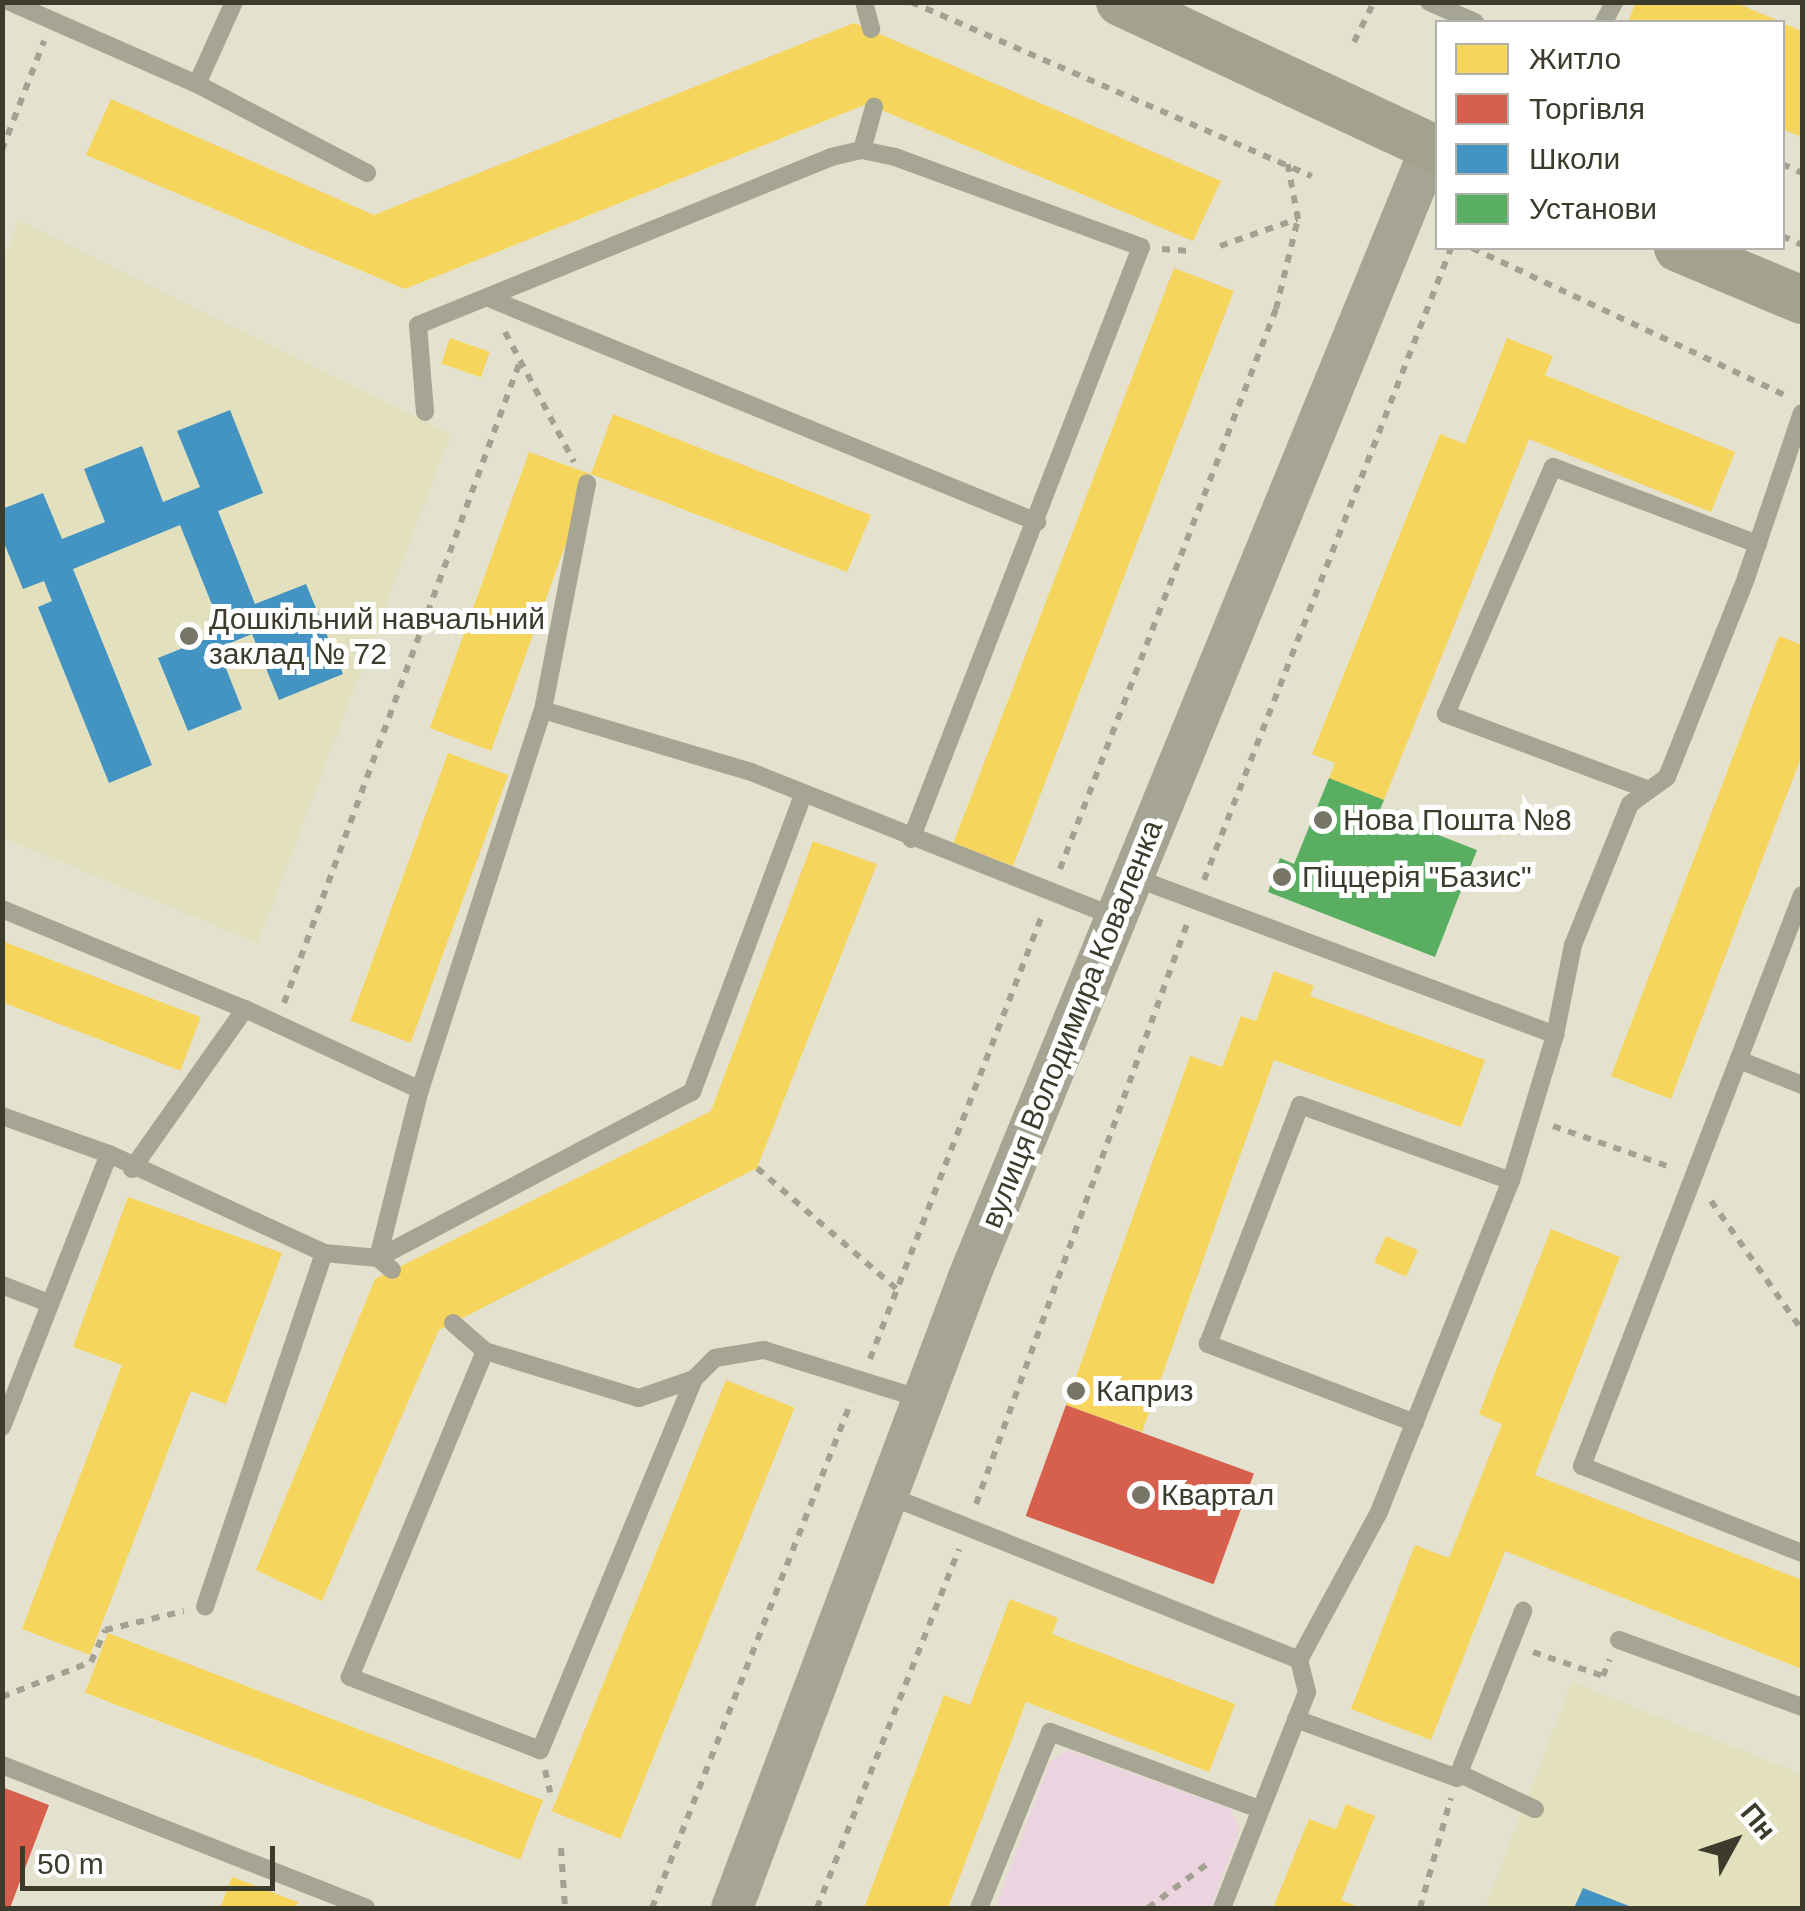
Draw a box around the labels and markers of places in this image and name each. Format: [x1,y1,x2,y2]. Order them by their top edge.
place label: Дошкільний навчальний заклад № 72 [209,601,545,672]
marker: Дошкільний навчальний заклад № 72 [178,625,200,647]
place label: Нова Пошта №8 [1343,802,1572,838]
marker: Нова Пошта №8 [1312,809,1334,831]
place label: Піццерія "Базис" [1302,859,1532,895]
marker: Піццерія "Базис" [1271,866,1293,888]
place label: Каприз [1096,1373,1194,1409]
marker: Каприз [1065,1380,1087,1402]
place label: Квартал [1161,1477,1274,1513]
marker: Квартал [1130,1484,1152,1506]

